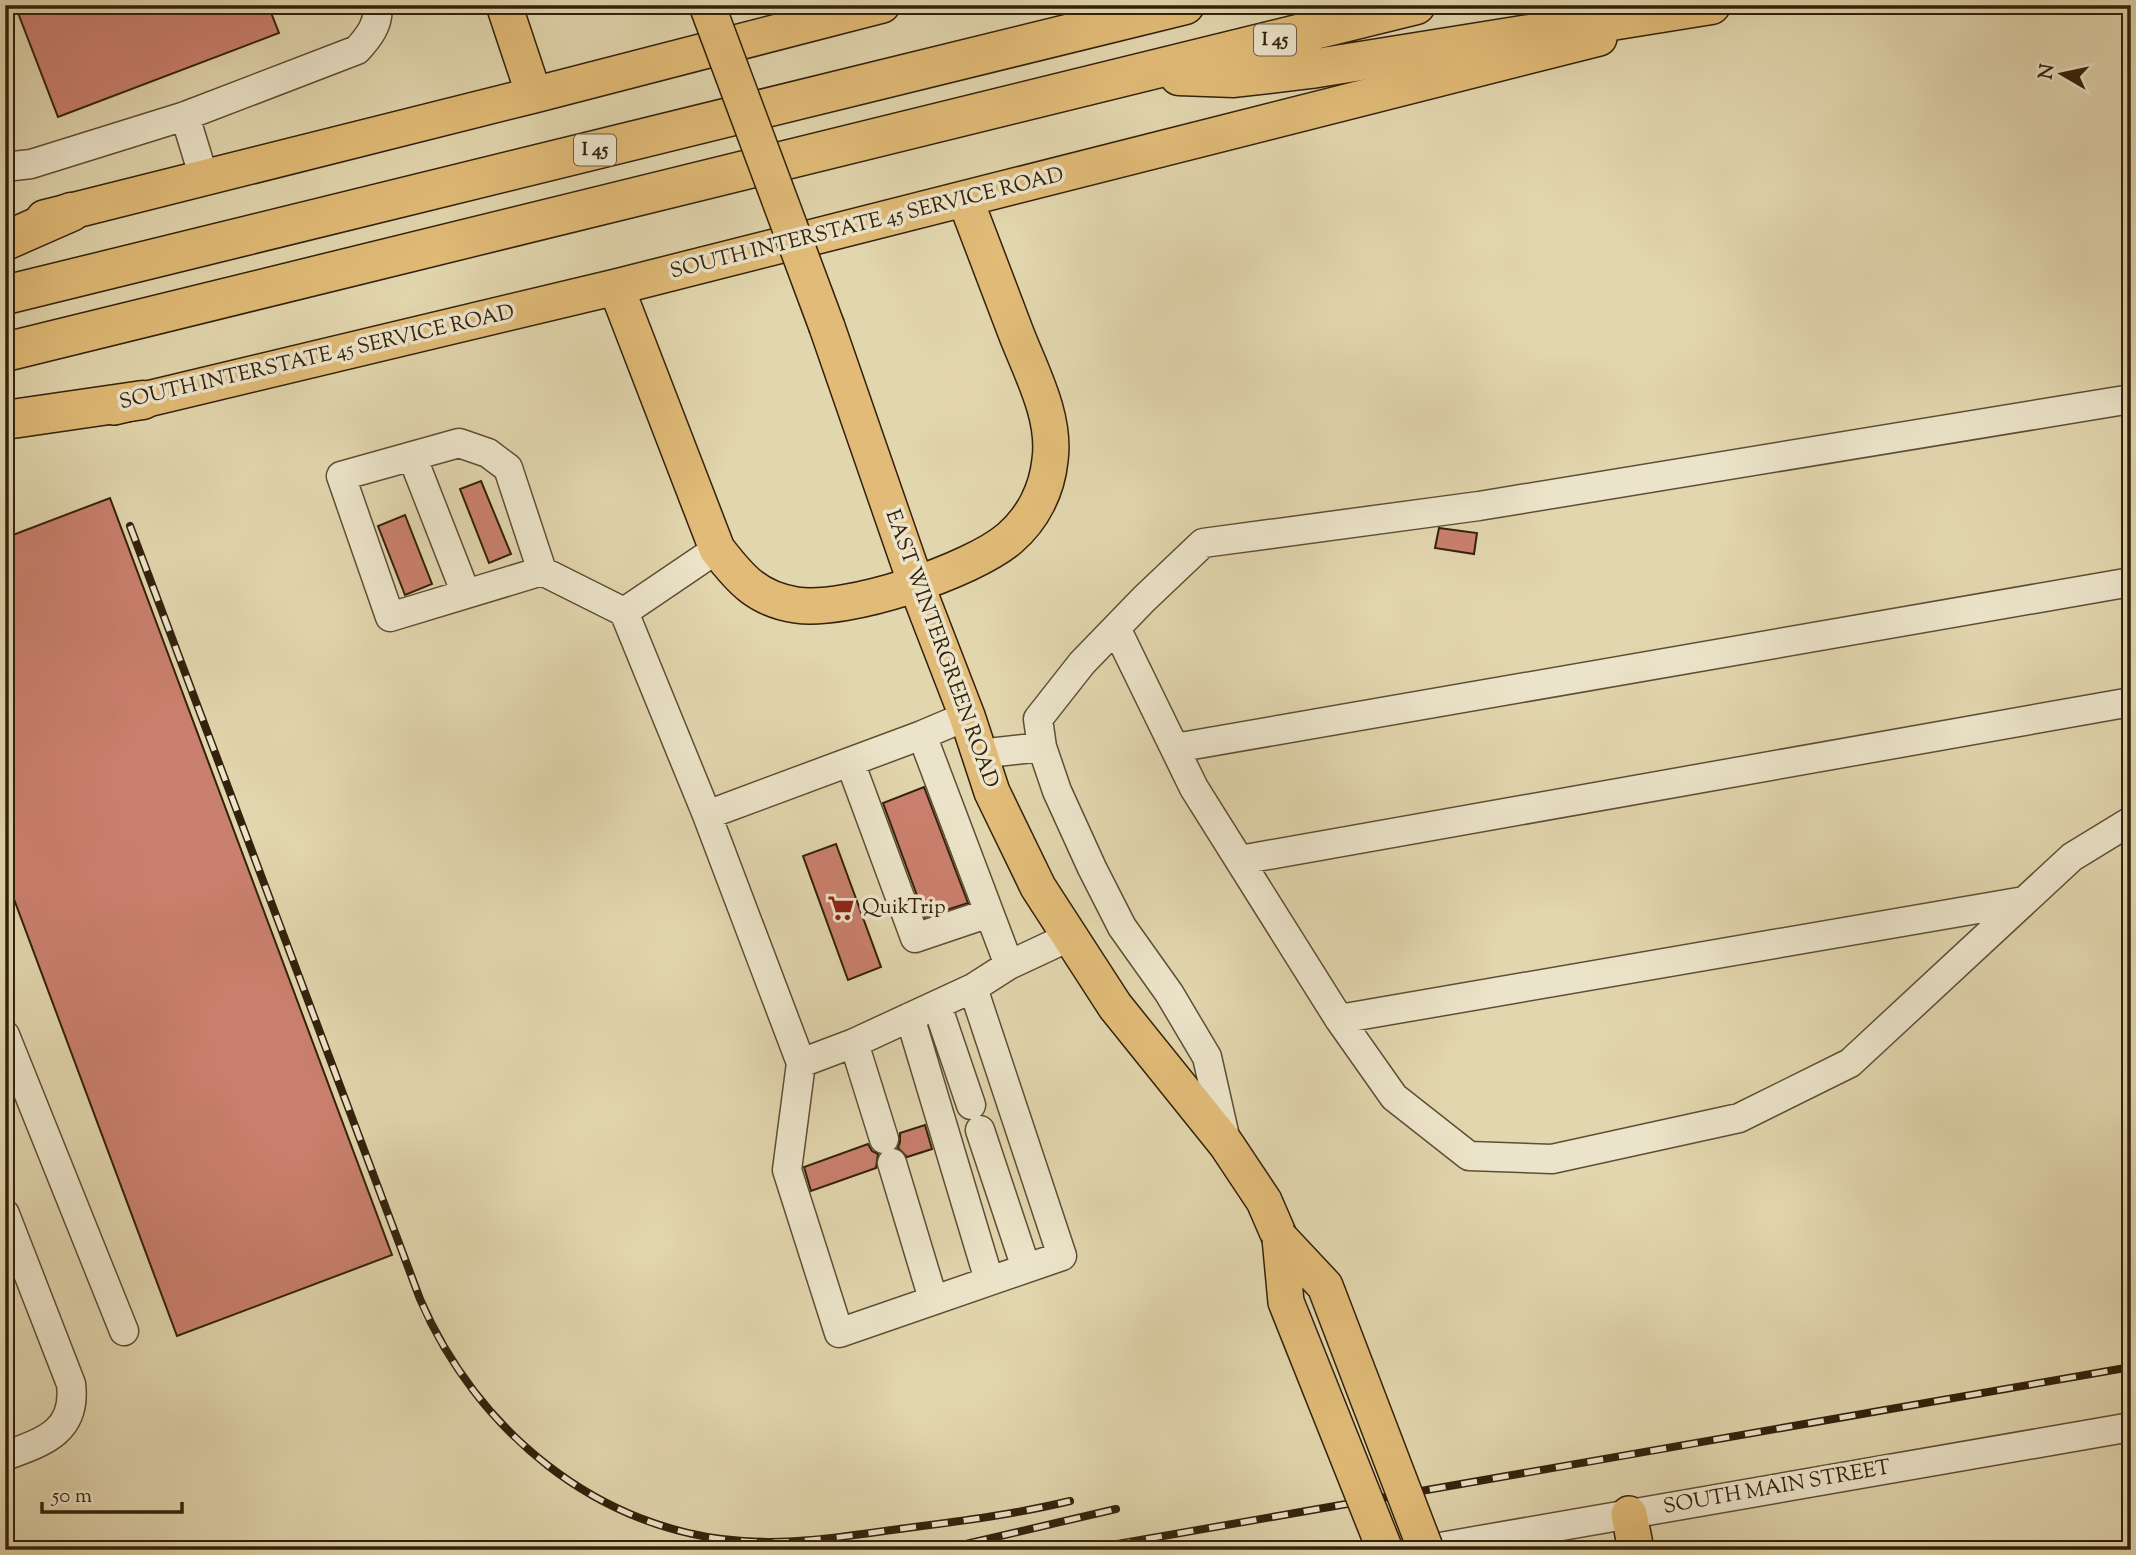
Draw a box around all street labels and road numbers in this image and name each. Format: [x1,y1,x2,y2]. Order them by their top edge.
road number: I 45 [1254,24,1296,56]
road number: I 45 [574,134,616,166]
street label: SOUTH INTERSTATE 45 SERVICE ROAD [667,160,1067,288]
street label: SOUTH INTERSTATE 45 SERVICE ROAD [116,298,518,418]
street label: EAST WINTERGREEN ROAD [877,506,1005,792]
street label: SOUTH MAIN STREET [1661,1453,1893,1523]

